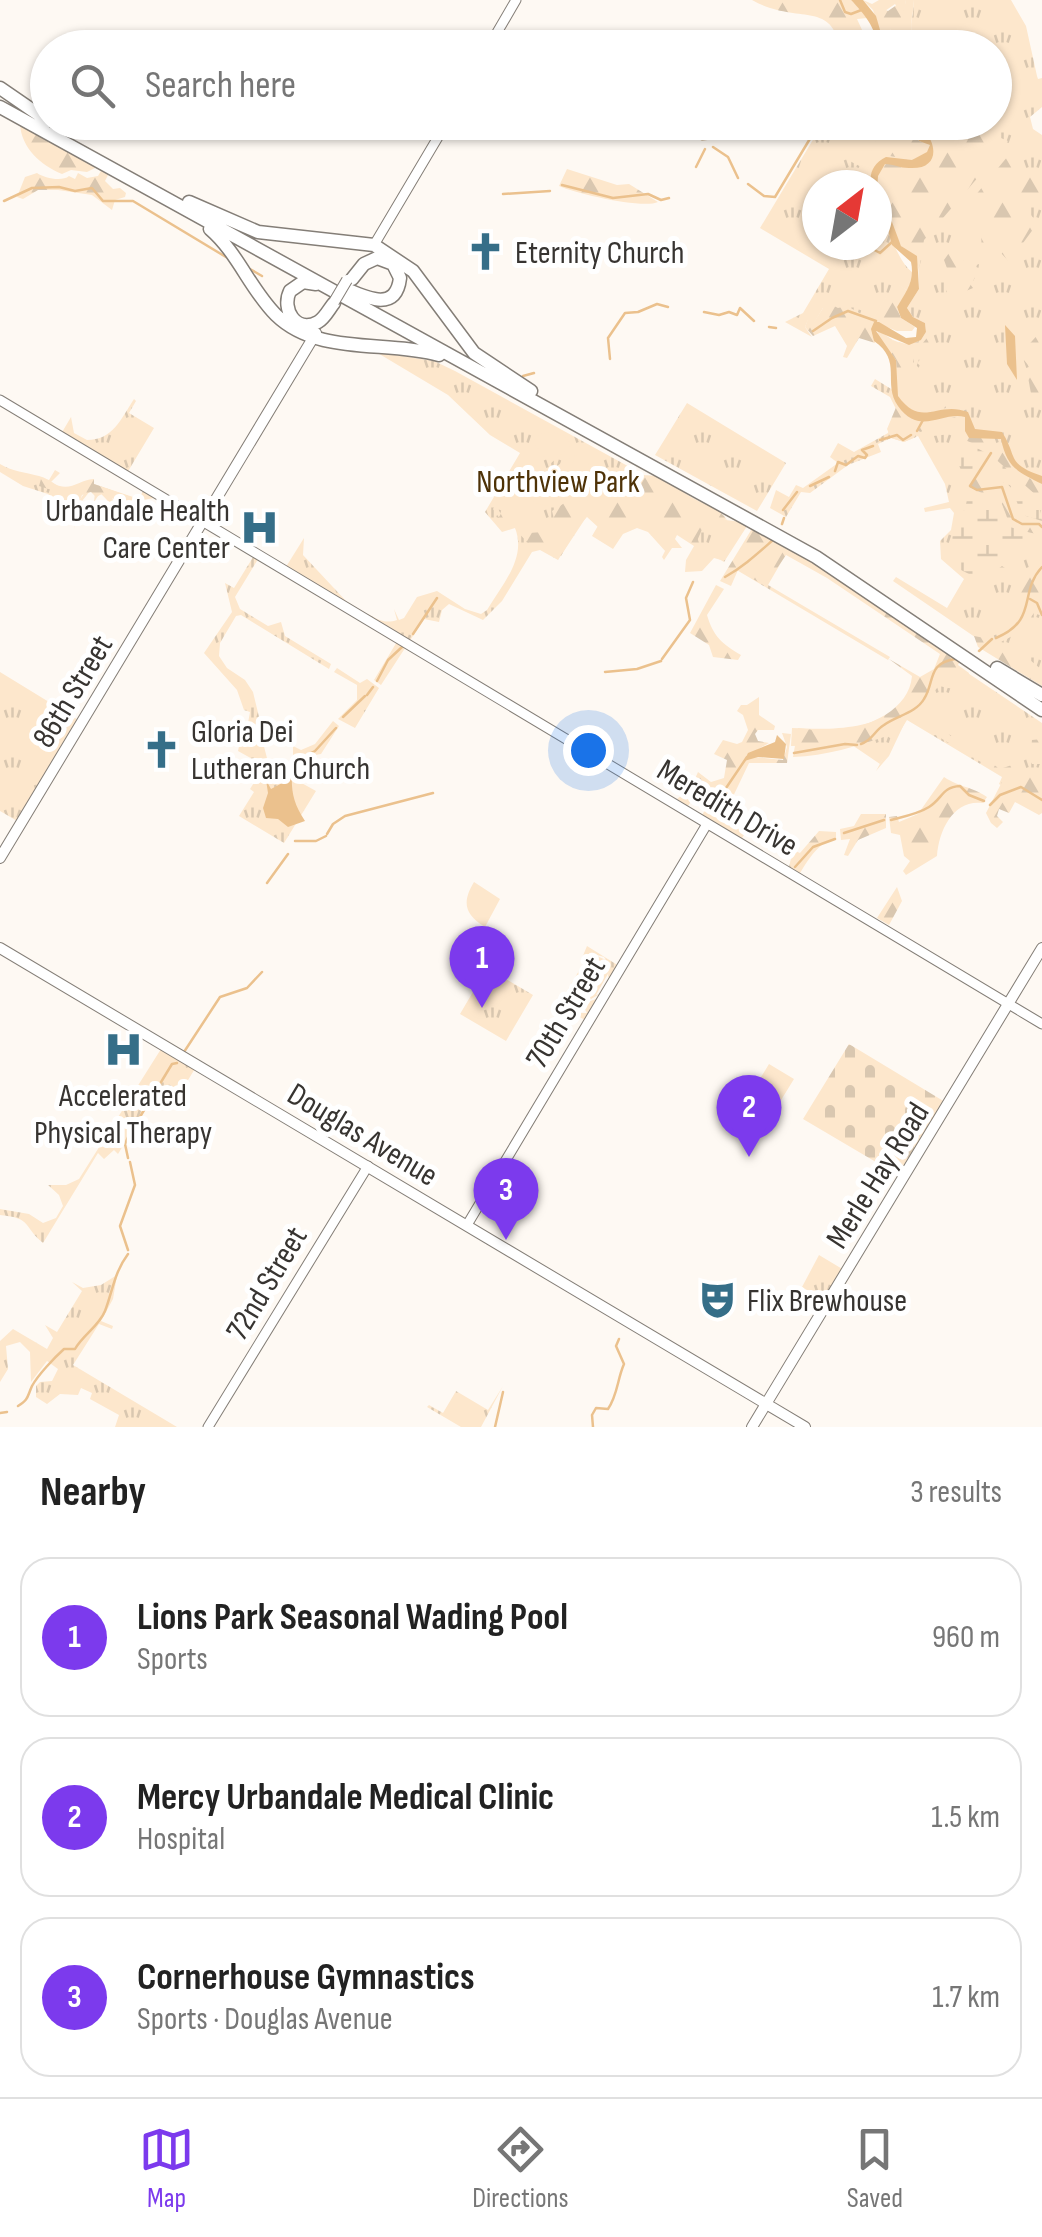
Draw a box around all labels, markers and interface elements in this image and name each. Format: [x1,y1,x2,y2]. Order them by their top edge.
search box [30,30,1012,140]
icon: search [65,58,120,113]
text: Search here [145,63,296,108]
north arrow [802,170,892,260]
church icon: Eternity Church [464,231,506,273]
place label: Eternity Church [515,234,685,273]
park label: Northview Park [476,463,640,502]
place label: Urbandale Health Care Center [45,492,230,568]
hospital icon: Urbandale Health Care Center [239,507,281,549]
street label: 86th Street [25,629,122,755]
place label: Gloria Dei Lutheran Church [191,713,370,789]
your location [563,725,614,776]
church icon: Gloria Dei Lutheran Church [140,728,182,770]
street label: Meredith Drive [650,751,805,865]
pin: 1 [450,926,514,1008]
street label: 70th Street [518,950,615,1076]
hospital icon: Accelerated Physical Therapy [102,1029,144,1071]
pin: 2 [716,1074,782,1157]
street label: Douglas Avenue [280,1075,444,1195]
place label: Accelerated Physical Therapy [34,1077,212,1153]
street label: Merle Hay Road [818,1096,938,1256]
pin: 3 [474,1158,538,1240]
street label: 72nd Street [218,1220,316,1348]
theatre icon: Flix Brewhouse [696,1279,738,1321]
place label: Flix Brewhouse [747,1282,907,1321]
text: Nearby [40,1467,146,1518]
text: 3 results [910,1473,1002,1512]
text: Lions Park Seasonal Wading Pool [137,1595,568,1640]
text: 1 [68,1618,81,1657]
text: 960 m [932,1618,1000,1657]
text: Sports [137,1640,208,1679]
text: Mercy Urbandale Medical Clinic [137,1775,554,1820]
text: 2 [67,1798,82,1837]
text: 1.5 km [931,1798,1000,1837]
text: Hospital [137,1820,225,1859]
text: Cornerhouse Gymnastics [137,1955,475,2000]
text: 3 [67,1978,82,2017]
text: 1.7 km [932,1978,1000,2017]
text: Sports · Douglas Avenue [137,2000,393,2039]
tab: Map [139,2122,194,2215]
tab: Directions [472,2122,569,2215]
tab: Saved [847,2122,903,2215]

